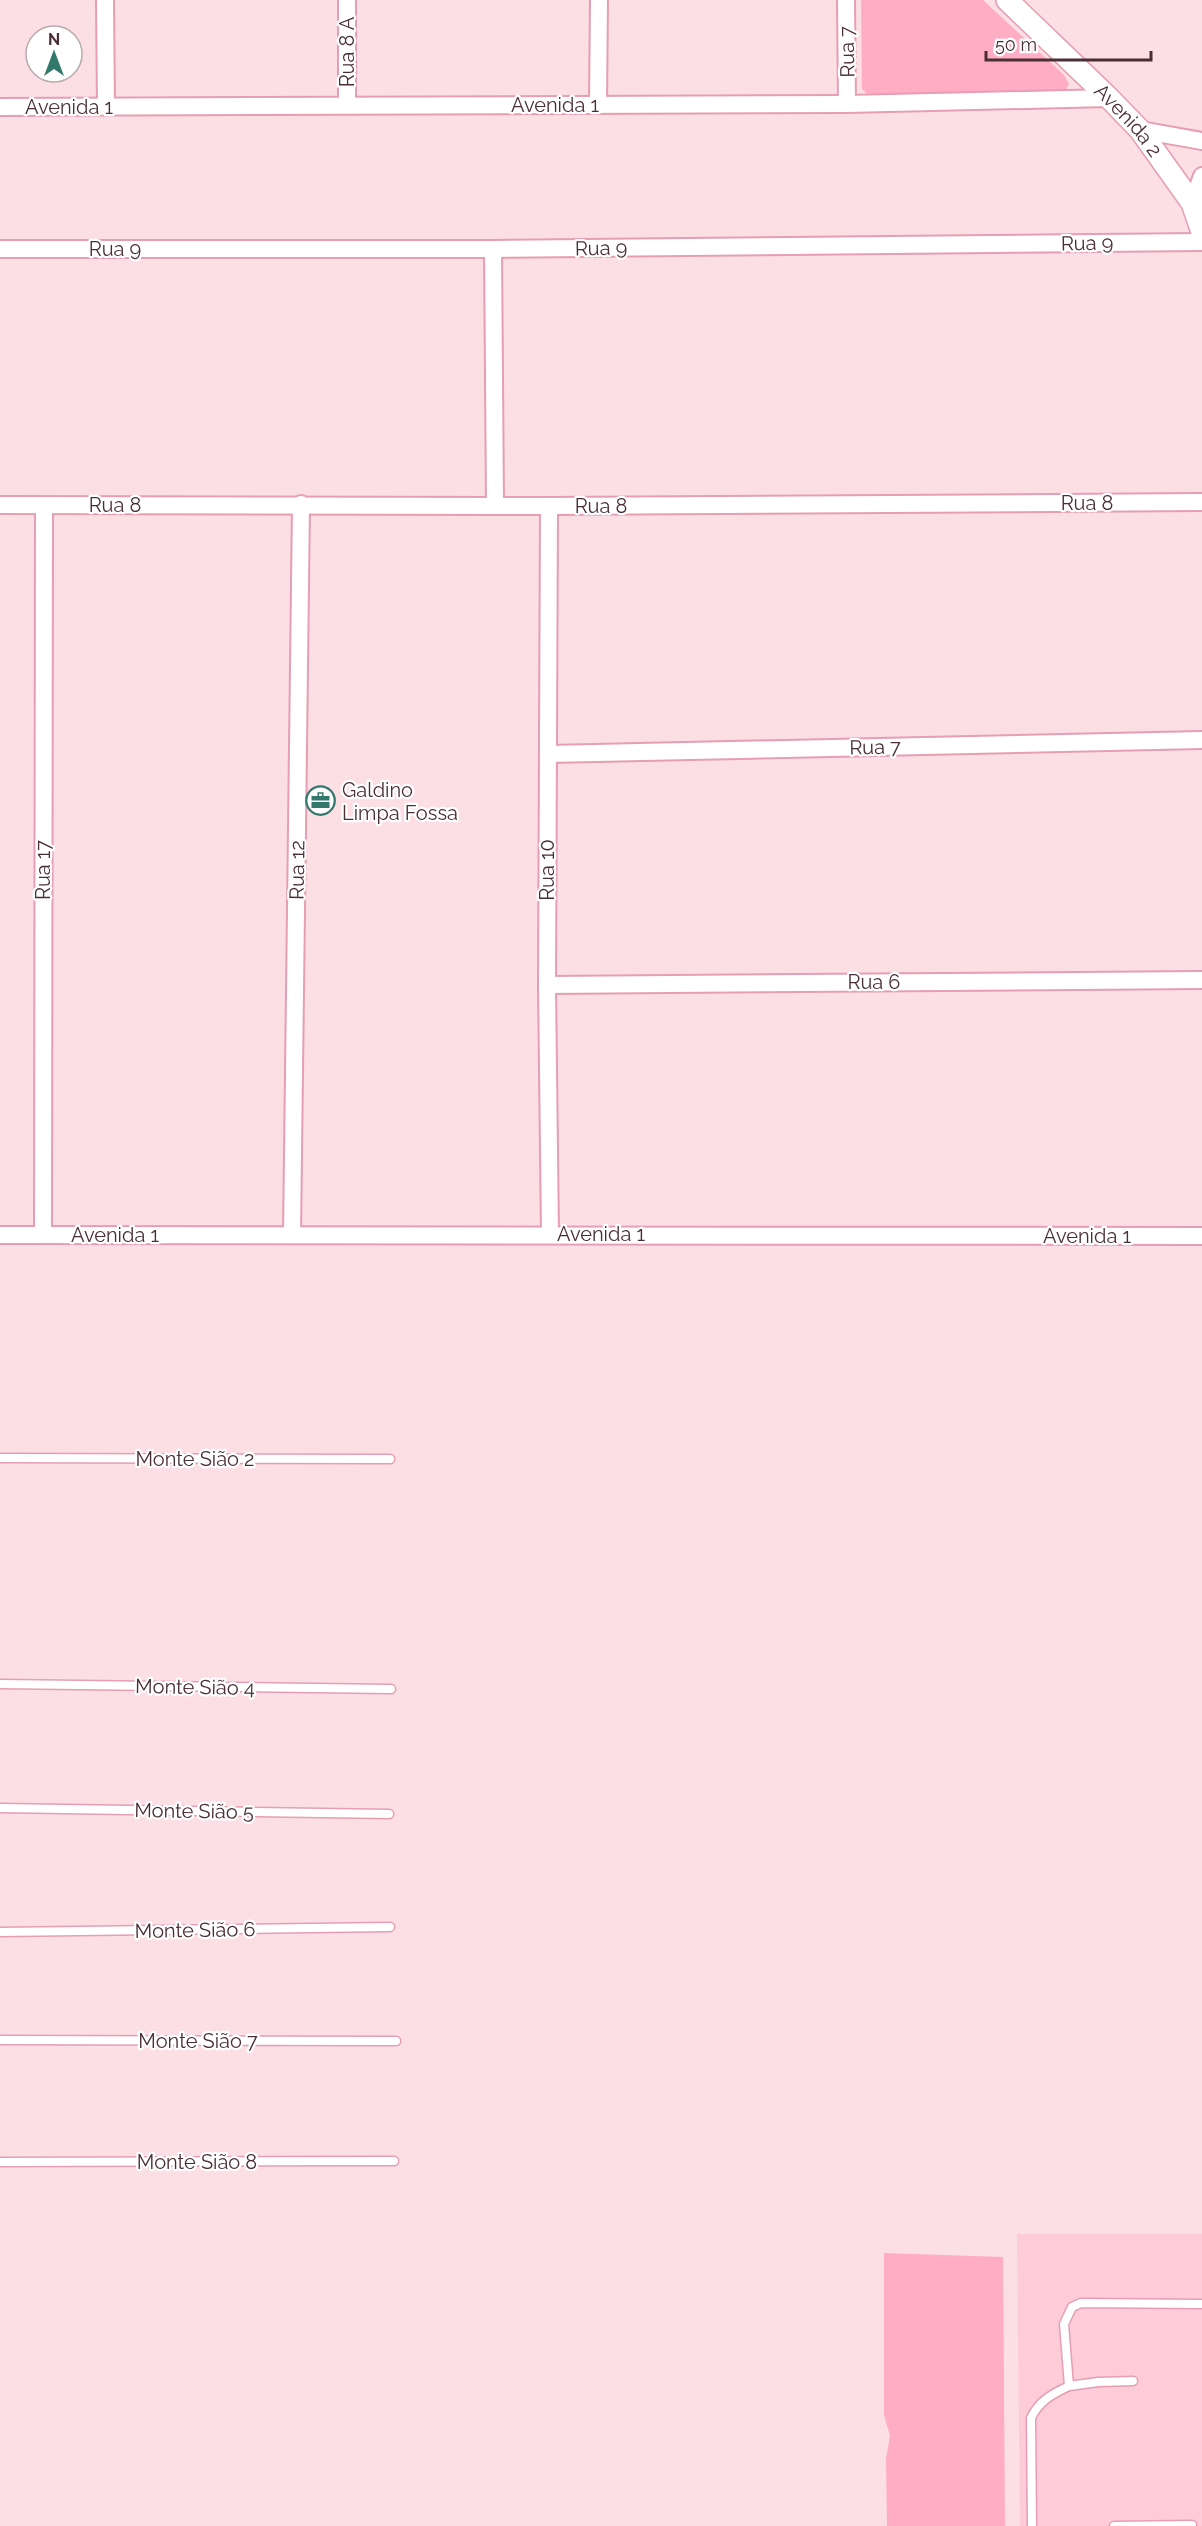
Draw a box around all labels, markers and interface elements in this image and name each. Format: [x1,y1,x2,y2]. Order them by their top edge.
street label: Rua 8 A [335,16,359,87]
north arrow [24,24,84,84]
scale bar [986,24,1151,62]
street label: Rua 7 [835,26,859,78]
text: N [48,30,60,49]
text: 50 m [995,34,1037,55]
street label: Avenida 2 [1090,79,1167,161]
street label: Avenida 1 [511,93,599,117]
street label: Avenida 1 [25,95,113,119]
street label: Rua 9 [1061,231,1113,255]
street label: Rua 9 [575,236,627,260]
street label: Rua 9 [89,237,141,261]
street label: Rua 8 [1061,491,1113,515]
street label: Rua 8 [89,493,141,517]
street label: Rua 8 [575,494,627,518]
street label: Rua 7 [849,735,901,759]
place label: Galdino Limpa Fossa [342,778,458,825]
office icon: Galdino Limpa Fossa [305,785,337,817]
street label: Rua 10 [535,839,559,901]
street label: Rua 17 [31,840,55,900]
street label: Rua 12 [284,840,310,900]
street label: Rua 6 [848,970,900,994]
street label: Avenida 1 [557,1222,645,1246]
street label: Avenida 1 [71,1223,159,1247]
street label: Avenida 1 [1043,1224,1131,1248]
street label: Monte Sião 2 [135,1447,255,1471]
street label: Monte Sião 4 [135,1674,255,1700]
street label: Monte Sião 5 [134,1798,254,1824]
street label: Monte Sião 6 [134,1917,256,1943]
street label: Monte Sião 7 [138,2029,258,2053]
street label: Monte Sião 8 [137,2150,257,2174]

